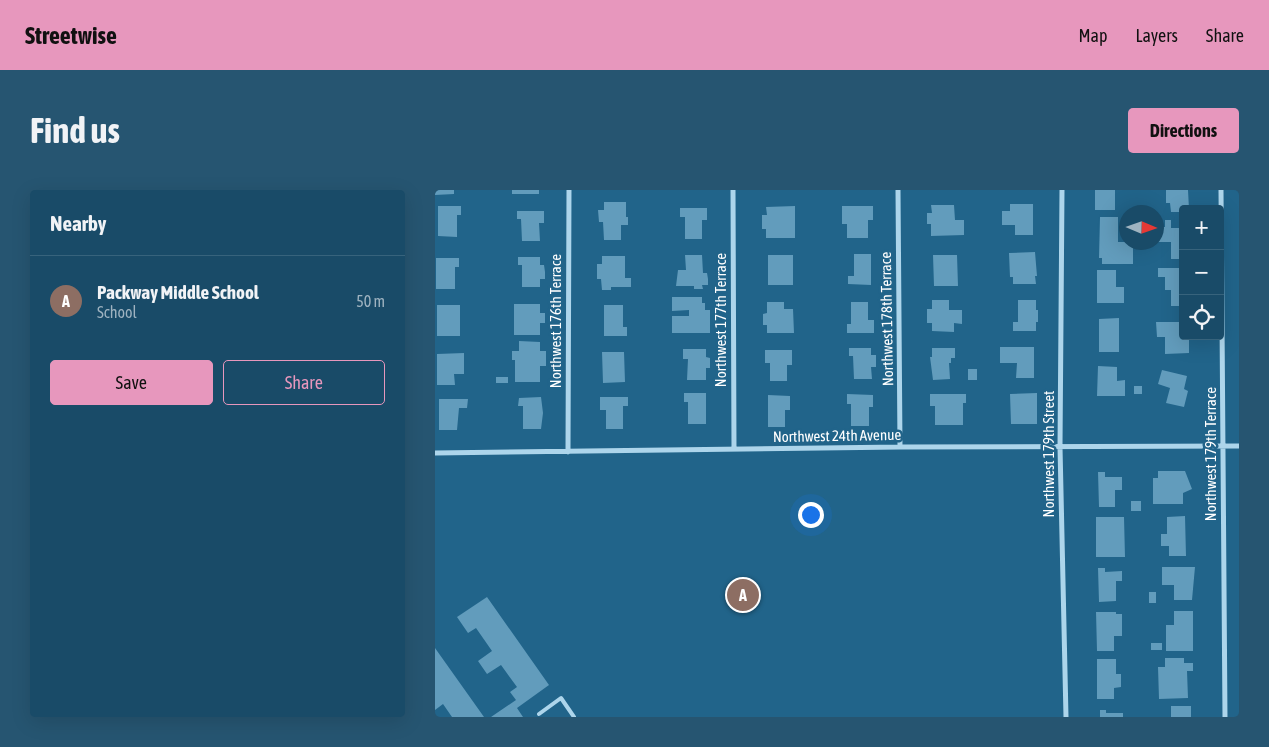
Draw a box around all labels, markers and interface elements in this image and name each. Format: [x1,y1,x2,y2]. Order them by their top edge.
text: Streetwise [25,22,117,49]
text: Map [1078,25,1107,46]
text: Layers [1135,25,1178,46]
text: Share [1206,25,1244,46]
button: Directions [1128,108,1239,153]
text: Find us [30,110,120,150]
north arrow [1119,205,1164,250]
map controls [1179,205,1224,340]
button: + [1179,205,1224,250]
text: Nearby [50,211,106,235]
button: − [1179,250,1224,295]
street label: Northwest 178th Terrace [877,252,896,386]
street label: Northwest 177th Terrace [712,253,729,387]
street label: Northwest 176th Terrace [547,254,564,388]
text: Packway Middle School [97,281,259,303]
text: A [62,292,70,310]
text: 50 m [356,292,385,310]
button: locate [1179,295,1224,340]
text: School [97,303,137,321]
button: Save [50,360,213,405]
button: Share [223,360,385,405]
street label: Northwest 179th Terrace [1202,387,1219,521]
street label: Northwest 179th Street [1040,391,1057,517]
street label: Northwest 24th Avenue [773,426,901,445]
your location [798,502,824,528]
pin: A [727,576,759,614]

